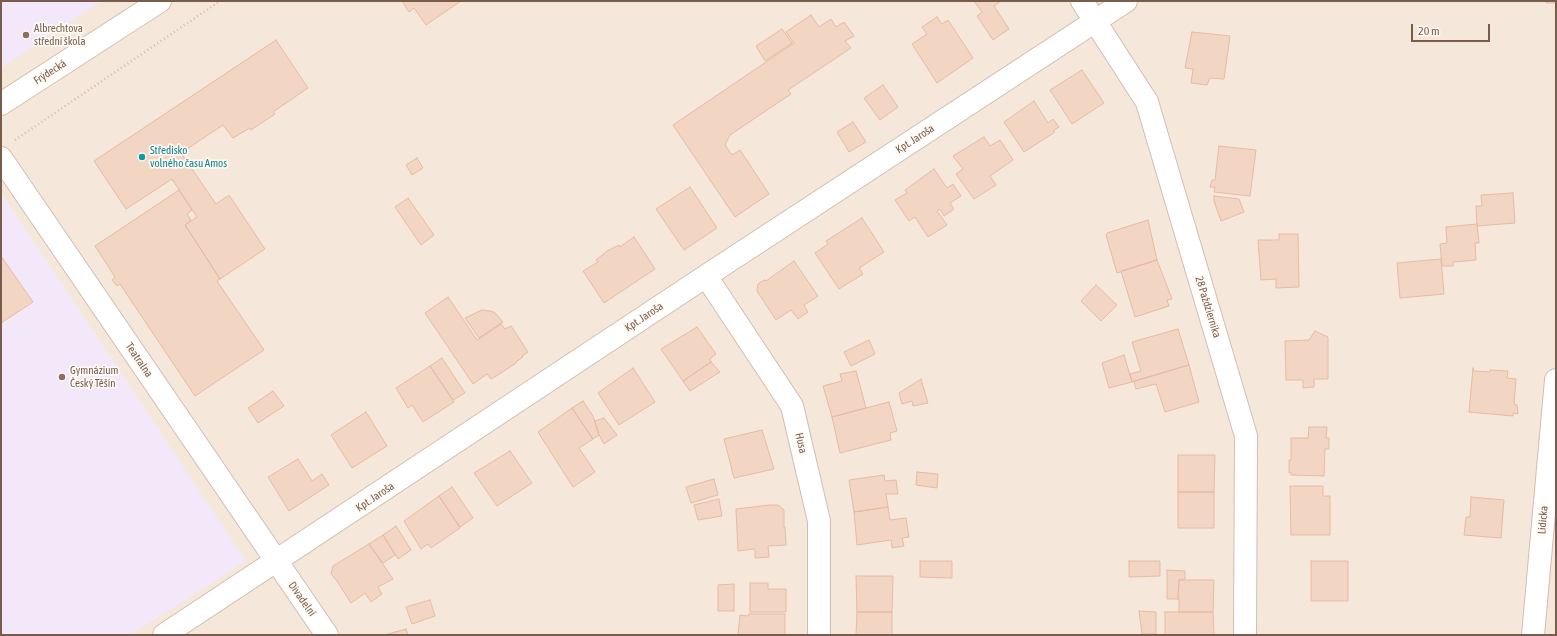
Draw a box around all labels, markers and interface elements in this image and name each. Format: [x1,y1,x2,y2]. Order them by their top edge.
scale bar [1413,16,1492,42]
place label: Albrechtova střední škola [34,22,86,48]
text: 20 m [1418,24,1440,38]
marker: Albrechtova střední škola [21,30,31,40]
street label: Frýdecká [31,57,69,87]
street label: Kpt. Jaroša [893,122,937,156]
place label: Středisko volného času Amos [150,144,227,170]
marker: Středisko volného času Amos [137,152,147,162]
street label: 28 Października [1192,275,1224,339]
street label: Kpt. Jaroša [622,299,666,335]
street label: Teatralna [123,340,155,380]
place label: Gymnázium Český Těšín [70,364,118,390]
marker: Gymnázium Český Těšín [57,372,67,382]
street label: Husa [792,431,810,455]
street label: Kpt. Jaroša [353,479,397,515]
street label: Lidicka [1535,505,1551,535]
street label: Divadelní [285,579,319,619]

